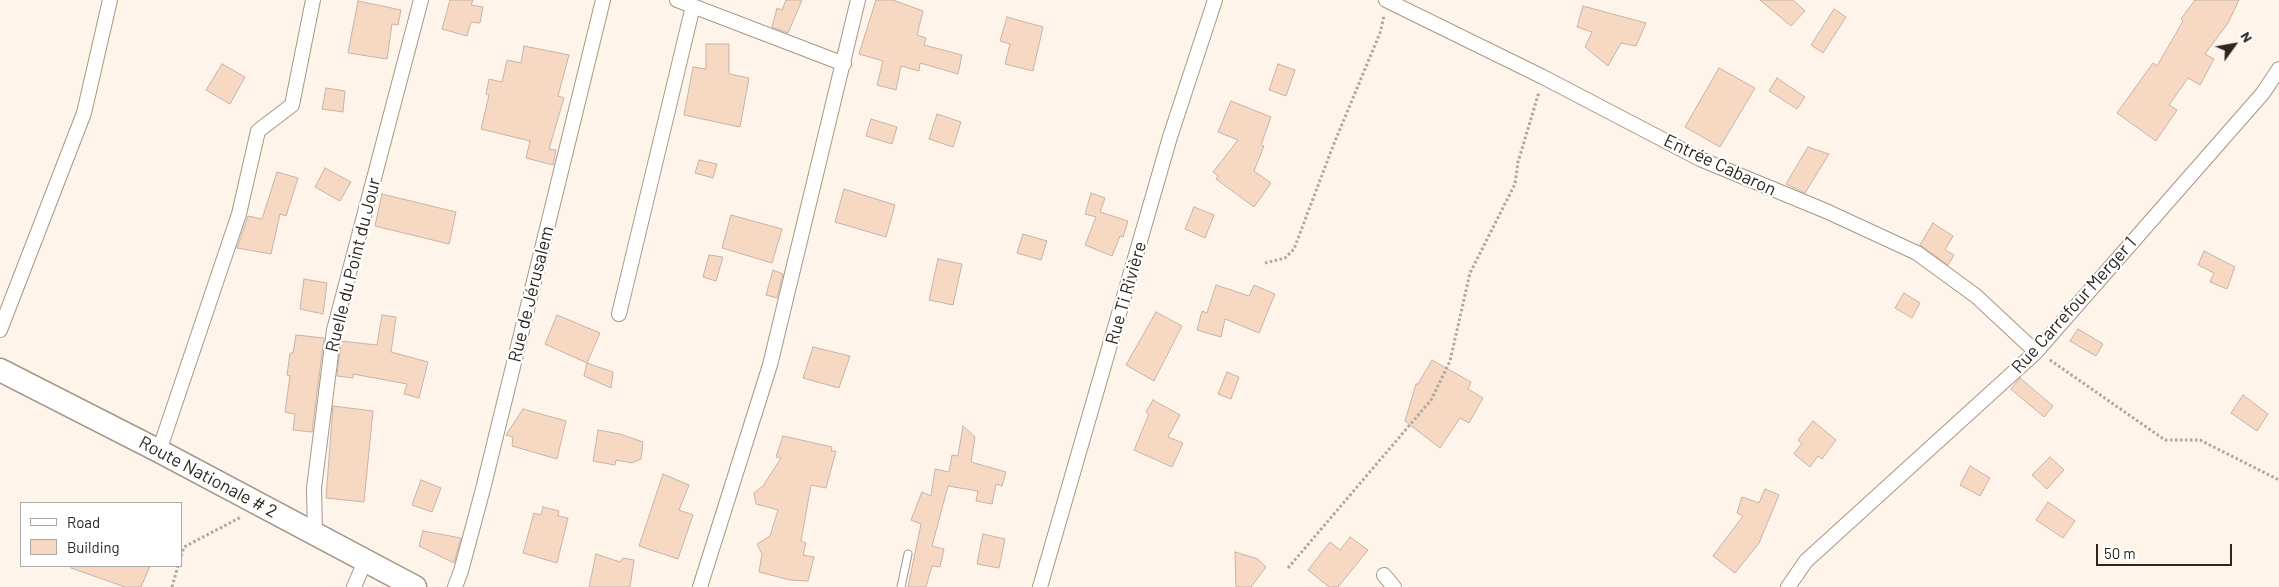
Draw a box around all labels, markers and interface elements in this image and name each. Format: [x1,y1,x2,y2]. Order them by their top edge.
north arrow [2209,20,2259,70]
text: N [2237,28,2257,45]
street label: Entrée Cabaron [1660,130,1780,200]
street label: Ruelle du Point du Jour [321,176,385,354]
street label: Rue de Jérusalem [504,224,558,364]
street label: Rue Carrefour Merger 1 [2007,232,2141,378]
street label: Rue Ti Rivière [1101,239,1151,347]
street label: Route Nationale # 2 [135,431,281,523]
legend [20,502,182,567]
text: Road [67,513,100,531]
scale bar [2099,534,2235,566]
text: Building [67,538,120,556]
text: 50 m [2104,544,2136,562]

